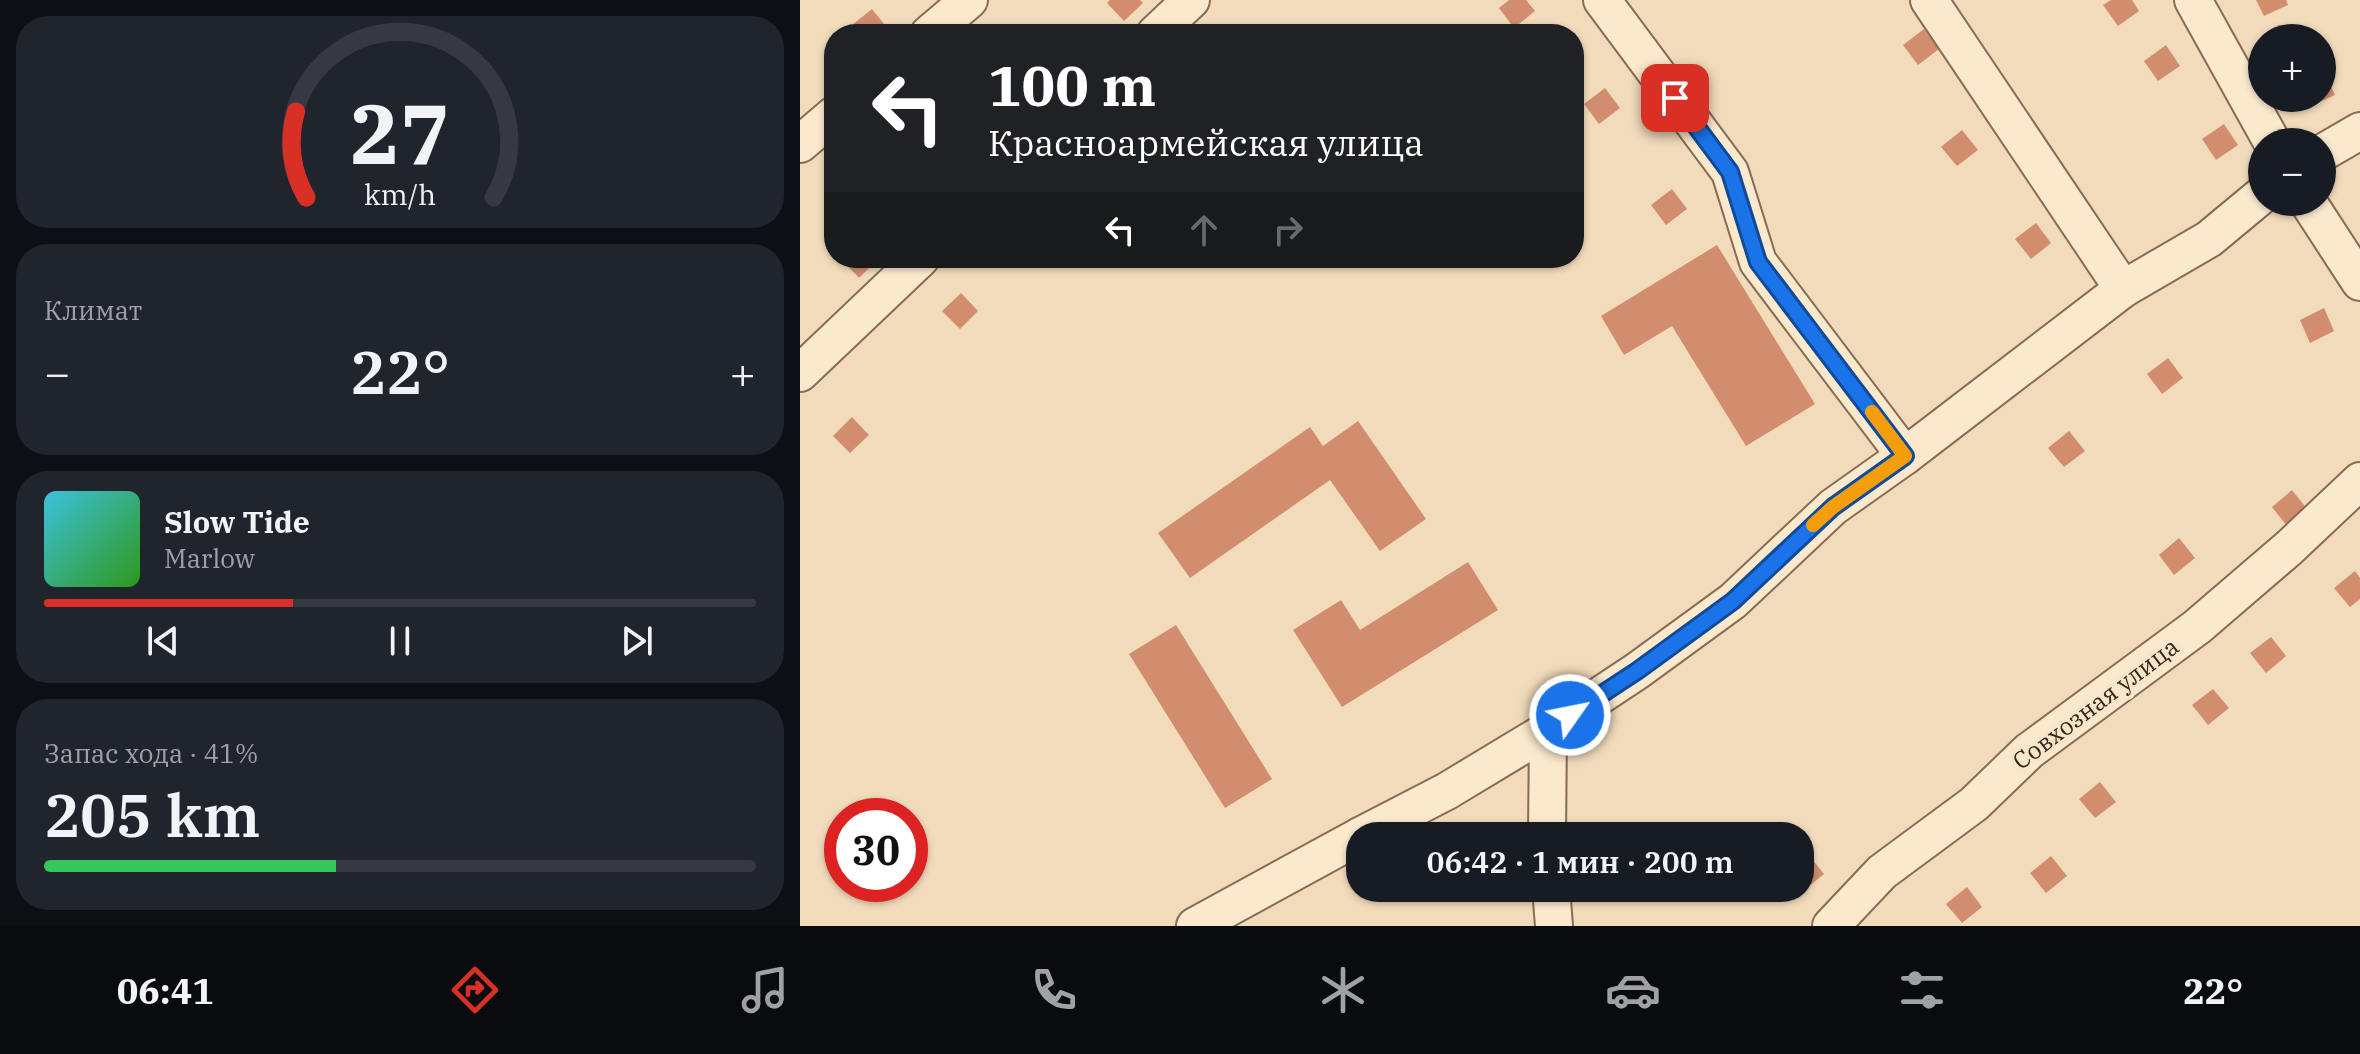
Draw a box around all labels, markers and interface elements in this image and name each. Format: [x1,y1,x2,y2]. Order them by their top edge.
map controls [2248,24,2336,216]
button: + [2248,24,2336,112]
text: 100 m [988,49,1156,121]
icon: left [856,56,960,160]
pin [1641,64,1709,132]
icon: arrive [1653,76,1697,120]
text: 27 [350,78,450,186]
text: Красноармейская улица [988,119,1424,166]
button: − [2248,128,2336,216]
text: km/h [364,176,436,213]
icon: left [1098,208,1142,252]
icon: ahead [1182,208,1226,252]
icon: right [1266,208,1310,252]
text: Климат [44,293,142,327]
text: 22° [350,332,450,411]
text: − [44,344,70,401]
text: + [730,344,756,401]
text: Slow Tide [164,502,310,541]
text: Marlow [164,541,255,575]
icon: previous [141,619,185,663]
icon: pause [378,619,422,663]
icon: next [615,619,659,663]
street label: Совхозная улица [2006,630,2185,776]
position arrow [1528,673,1612,757]
text: Запас хода · 41% [44,736,259,770]
text: 205 km [44,775,260,854]
speed limit sign: 30 [824,798,928,902]
text: 06:42 · 1 мин · 200 m [1426,842,1734,881]
icon: directions [447,962,503,1018]
icon: music [737,962,793,1018]
icon: phone [1026,962,1082,1018]
icon: climate [1315,962,1371,1018]
icon: car [1605,962,1661,1018]
icon: filters [1894,962,1950,1018]
text: 06:41 [117,967,214,1014]
text: 22° [2183,967,2243,1014]

